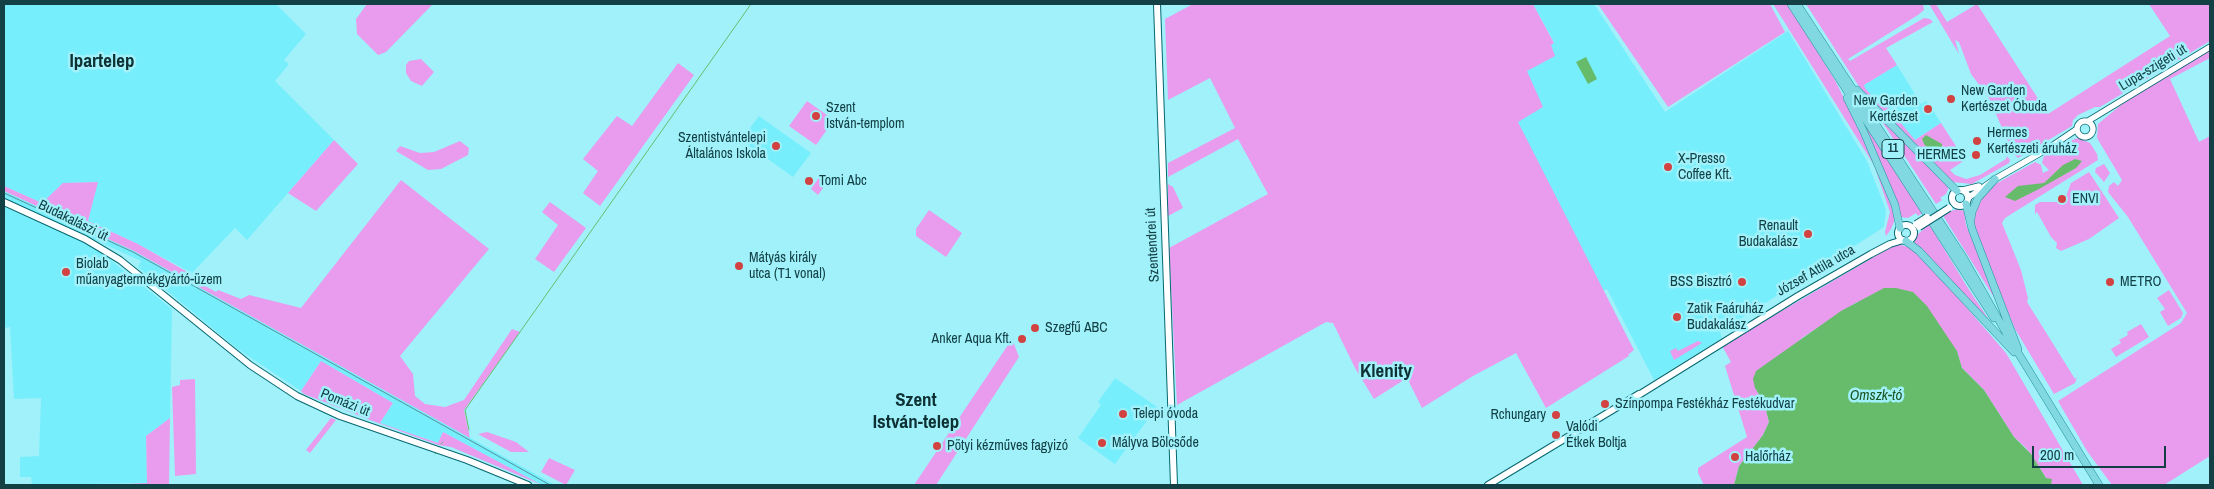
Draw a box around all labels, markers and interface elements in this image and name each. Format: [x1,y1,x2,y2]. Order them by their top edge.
street label: Lupa-szigeti út [2116,41,2190,95]
district label: Ipartelep [70,51,134,73]
place label: New Garden Kertészet Óbuda [1961,83,2047,115]
place label: New Garden Kertészet [1854,93,1918,125]
marker: New Garden Kertészet Óbuda [1945,93,1957,105]
place label: Szent István-templom [826,100,904,132]
marker: New Garden Kertészet [1922,103,1934,115]
marker: Szent István-templom [810,110,822,122]
place label: Hermes Kertészeti áruház [1987,125,2077,158]
place label: Szentistvántelepi Általános Iskola [678,130,766,162]
marker: Hermes Kertészeti áruház [1971,135,1983,147]
marker: Szentistvántelepi Általános Iskola [770,140,782,152]
road number: 11 [1882,140,1904,158]
place label: HERMES [1917,147,1966,163]
marker: HERMES [1970,149,1982,161]
place label: X-Presso Coffee Kft. [1678,151,1732,184]
marker: X-Presso Coffee Kft. [1662,161,1674,173]
place label: Tomi Abc [819,173,867,189]
marker: Tomi Abc [803,175,815,187]
place label: ENVI [2072,191,2099,207]
marker: ENVI [2056,193,2068,205]
street label: Budakalászi út [35,197,111,245]
street label: Szentendrei út [1143,207,1163,283]
place label: Renault Budakalász [1739,218,1798,250]
marker: Renault Budakalász [1802,228,1814,240]
street label: József Attila utca [1774,242,1858,300]
place label: Mátyás király utca (T1 vonal) [749,250,826,282]
place label: Biolab műanyagtermékgyártó-üzem [76,256,222,288]
marker: Mátyás király utca (T1 vonal) [733,260,745,272]
marker: Biolab műanyagtermékgyártó-üzem [60,266,72,278]
place label: BSS Bisztró [1670,274,1732,290]
place label: METRO [2120,274,2161,290]
marker: BSS Bisztró [1736,276,1748,288]
marker: METRO [2104,276,2116,288]
place label: Zatik Faáruház Budakalász [1687,301,1764,334]
marker: Zatik Faáruház Budakalász [1671,311,1683,323]
place label: Szegfű ABC [1045,320,1108,336]
marker: Szegfű ABC [1029,322,1041,334]
place label: Anker Aqua Kft. [932,331,1012,347]
marker: Anker Aqua Kft. [1016,333,1028,345]
district label: Klenity [1360,361,1412,383]
street label: Pomázi út [318,386,372,420]
water label: Omszk-tó [1850,387,1902,405]
district label: Szent István-telep [873,390,959,434]
place label: Színpompa Festékház Festékudvar [1615,396,1794,412]
marker: Színpompa Festékház Festékudvar [1599,398,1611,410]
place label: Telepi óvoda [1133,406,1198,422]
place label: Rchungary [1490,407,1546,423]
marker: Telepi óvoda [1117,408,1129,420]
marker: Rchungary [1550,409,1562,421]
place label: Valódi Étkek Boltja [1566,419,1627,452]
marker: Valódi Étkek Boltja [1550,429,1562,441]
place label: Mályva Bölcsőde [1112,435,1199,451]
scale bar [2034,436,2168,468]
marker: Mályva Bölcsőde [1096,437,1108,449]
place label: Pötyi kézműves fagyizó [947,438,1068,454]
marker: Pötyi kézműves fagyizó [931,440,943,452]
text: 200 m [2040,444,2074,465]
place label: Halőrház [1745,449,1791,465]
marker: Halőrház [1729,451,1741,463]

